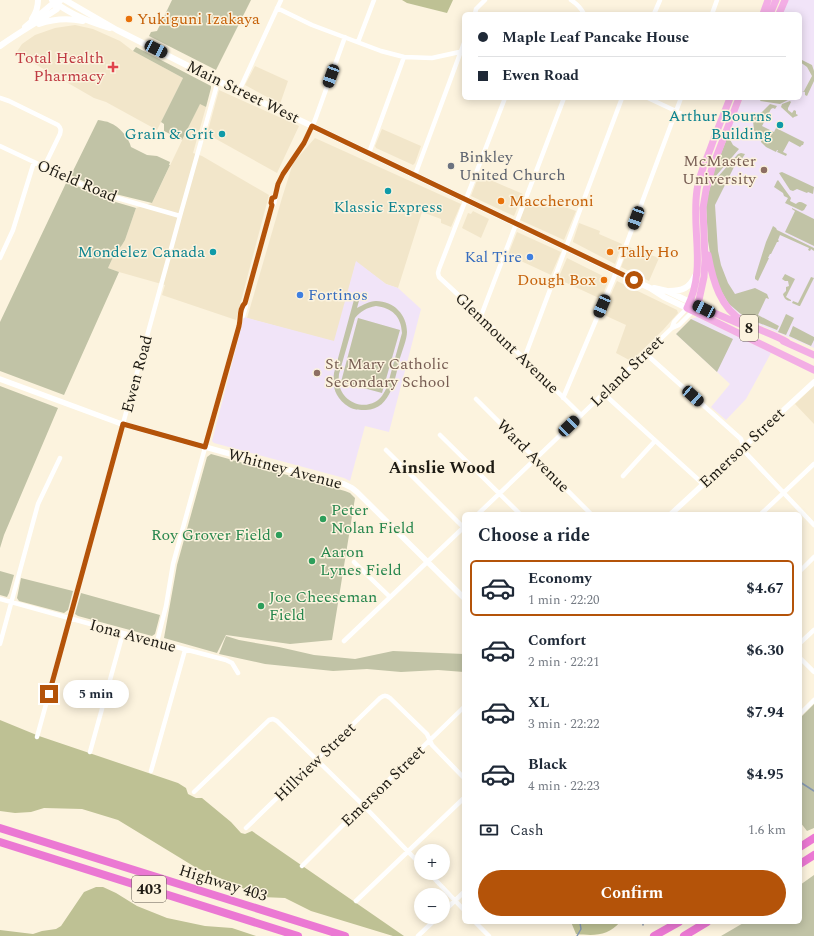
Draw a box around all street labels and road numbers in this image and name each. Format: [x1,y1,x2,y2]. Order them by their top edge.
street label: Main Street West [182,54,304,130]
street label: Ofield Road [33,153,121,209]
street label: Glenmount Avenue [449,287,565,399]
road number: 8 [740,315,758,341]
street label: Leland Street [585,329,670,412]
street label: Ewen Road [115,332,159,416]
street label: Emerson Street [694,402,790,494]
street label: Ward Avenue [491,414,575,498]
street label: Whitney Avenue [225,442,345,496]
street label: Iona Avenue [87,613,179,659]
street label: Hillview Street [269,716,362,807]
street label: Emerson Street [335,739,431,833]
street label: Highway 403 [176,858,270,908]
road number: 403 [132,876,166,902]

